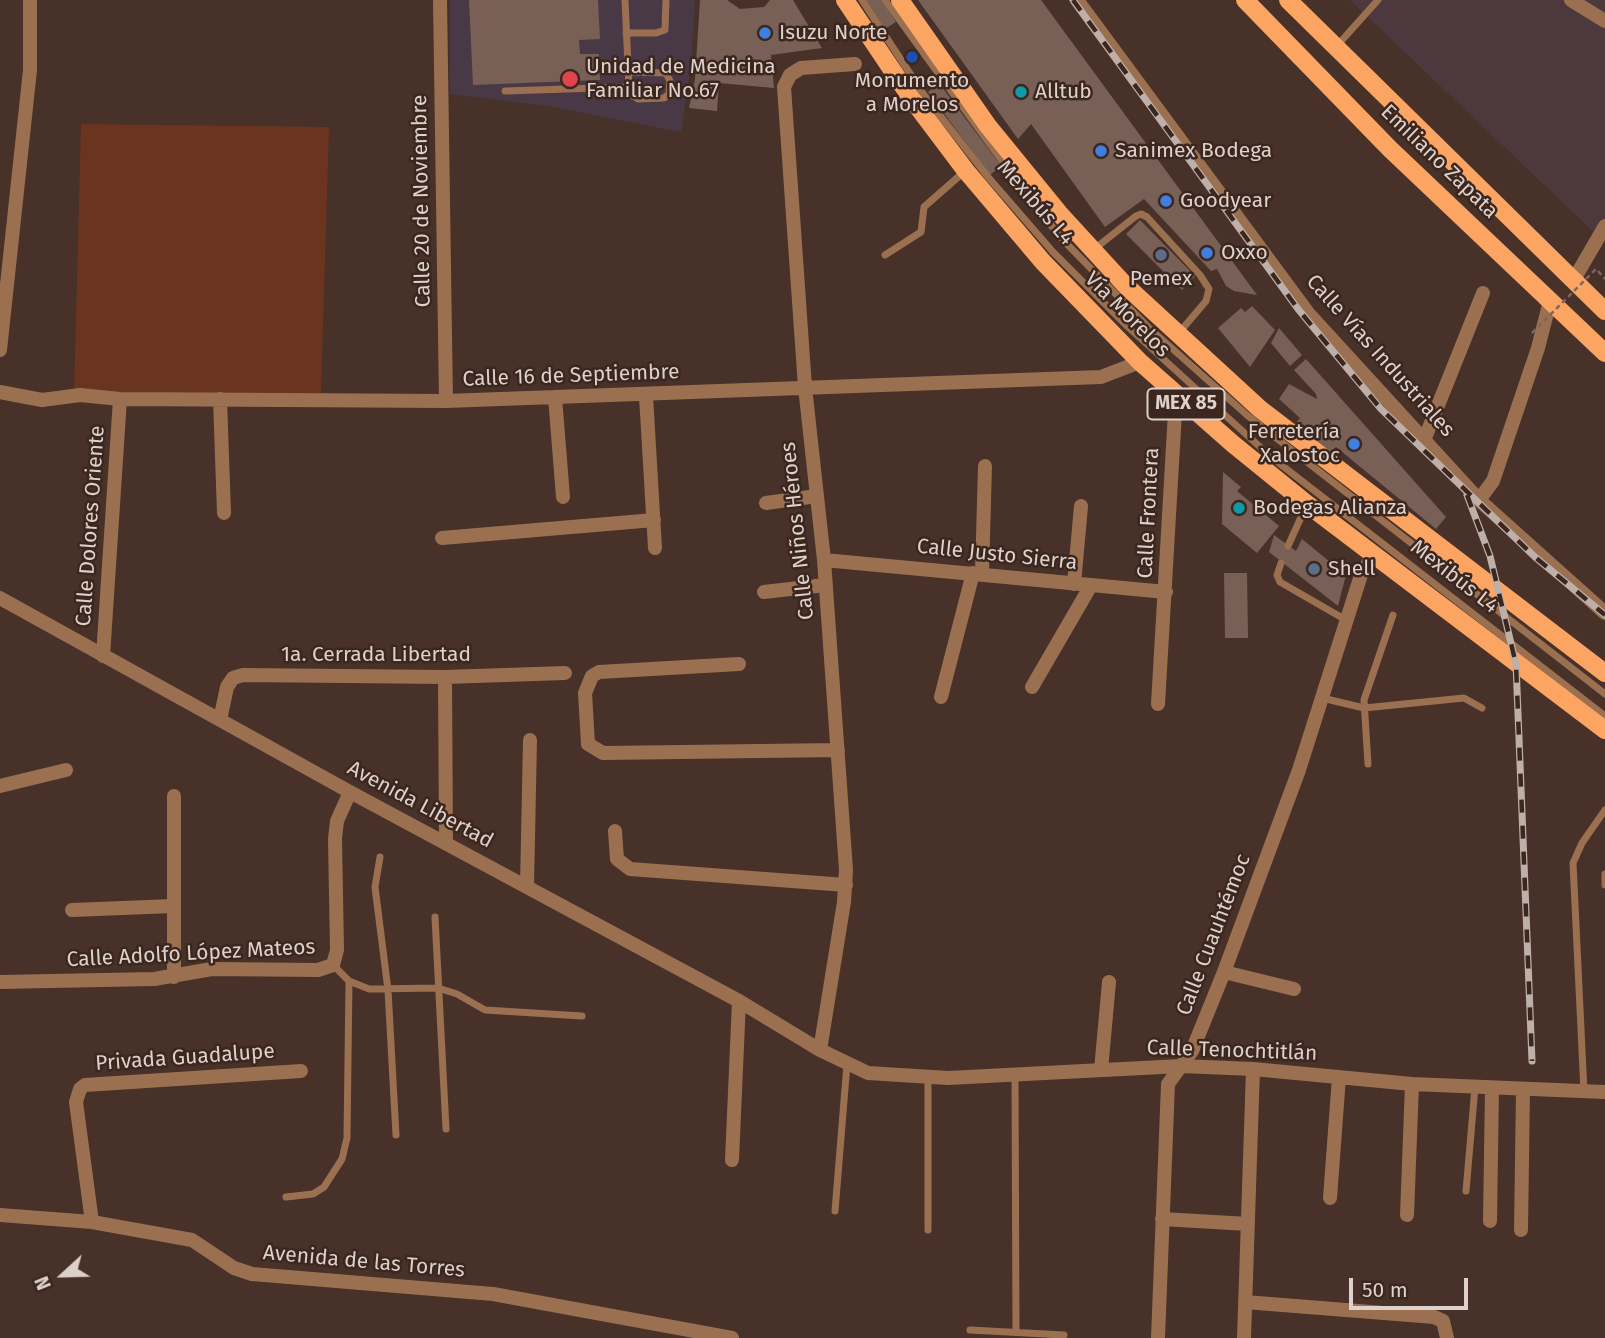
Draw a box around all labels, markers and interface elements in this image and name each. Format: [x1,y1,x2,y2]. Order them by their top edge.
place label: Isuzu Norte [779,20,887,46]
marker: Isuzu Norte [757,25,773,41]
marker: Monumento a Morelos [904,49,920,65]
place label: Unidad de Medicina Familiar No.67 [586,54,776,104]
place label: Monumento a Morelos [855,68,969,118]
marker: Unidad de Medicina Familiar No.67 [560,69,580,89]
place label: Alltub [1035,79,1092,105]
marker: Alltub [1013,84,1029,100]
street label: Calle 20 de Noviembre [408,94,436,308]
street label: Emiliano Zapata [1375,100,1503,224]
place label: Sanimex Bodega [1115,138,1272,164]
marker: Sanimex Bodega [1093,143,1109,159]
street label: Mexibús L4 [991,155,1079,251]
place label: Goodyear [1180,188,1271,214]
marker: Goodyear [1158,193,1174,209]
place label: Oxxo [1221,240,1268,266]
marker: Oxxo [1199,245,1215,261]
marker: Pemex [1153,247,1169,263]
place label: Pemex [1130,266,1192,292]
street label: Vía Morelos [1079,267,1175,363]
street label: Calle Vías Industriales [1301,270,1459,442]
street label: Calle 16 de Septiembre [462,360,680,392]
road number: MEX 85 [1148,388,1224,420]
place label: Ferretería Xalostoc [1248,419,1340,469]
street label: Calle Dolores Oriente [71,425,111,627]
marker: Ferretería Xalostoc [1346,436,1362,452]
street label: Calle Niños Héroes [776,441,820,621]
street label: Calle Frontera [1133,447,1165,579]
place label: Bodegas Alianza [1253,495,1407,521]
marker: Bodegas Alianza [1231,500,1247,516]
street label: Calle Justo Sierra [916,534,1078,576]
street label: Mexibús L4 [1405,535,1503,619]
place label: Shell [1328,556,1376,582]
marker: Shell [1306,561,1322,577]
street label: 1a. Cerrada Libertad [281,642,471,668]
street label: Avenida Libertad [343,756,497,854]
street label: Calle Cuauhtémoc [1172,851,1256,1019]
street label: Calle Adolfo López Mateos [66,935,316,973]
street label: Calle Tenochtitlán [1146,1035,1318,1067]
street label: Privada Guadalupe [94,1039,276,1077]
north arrow [28,1240,98,1310]
street label: Avenida de las Torres [262,1241,466,1283]
scale bar [1353,1264,1472,1308]
text: N [30,1273,56,1293]
text: 50 m [1362,1277,1408,1303]

